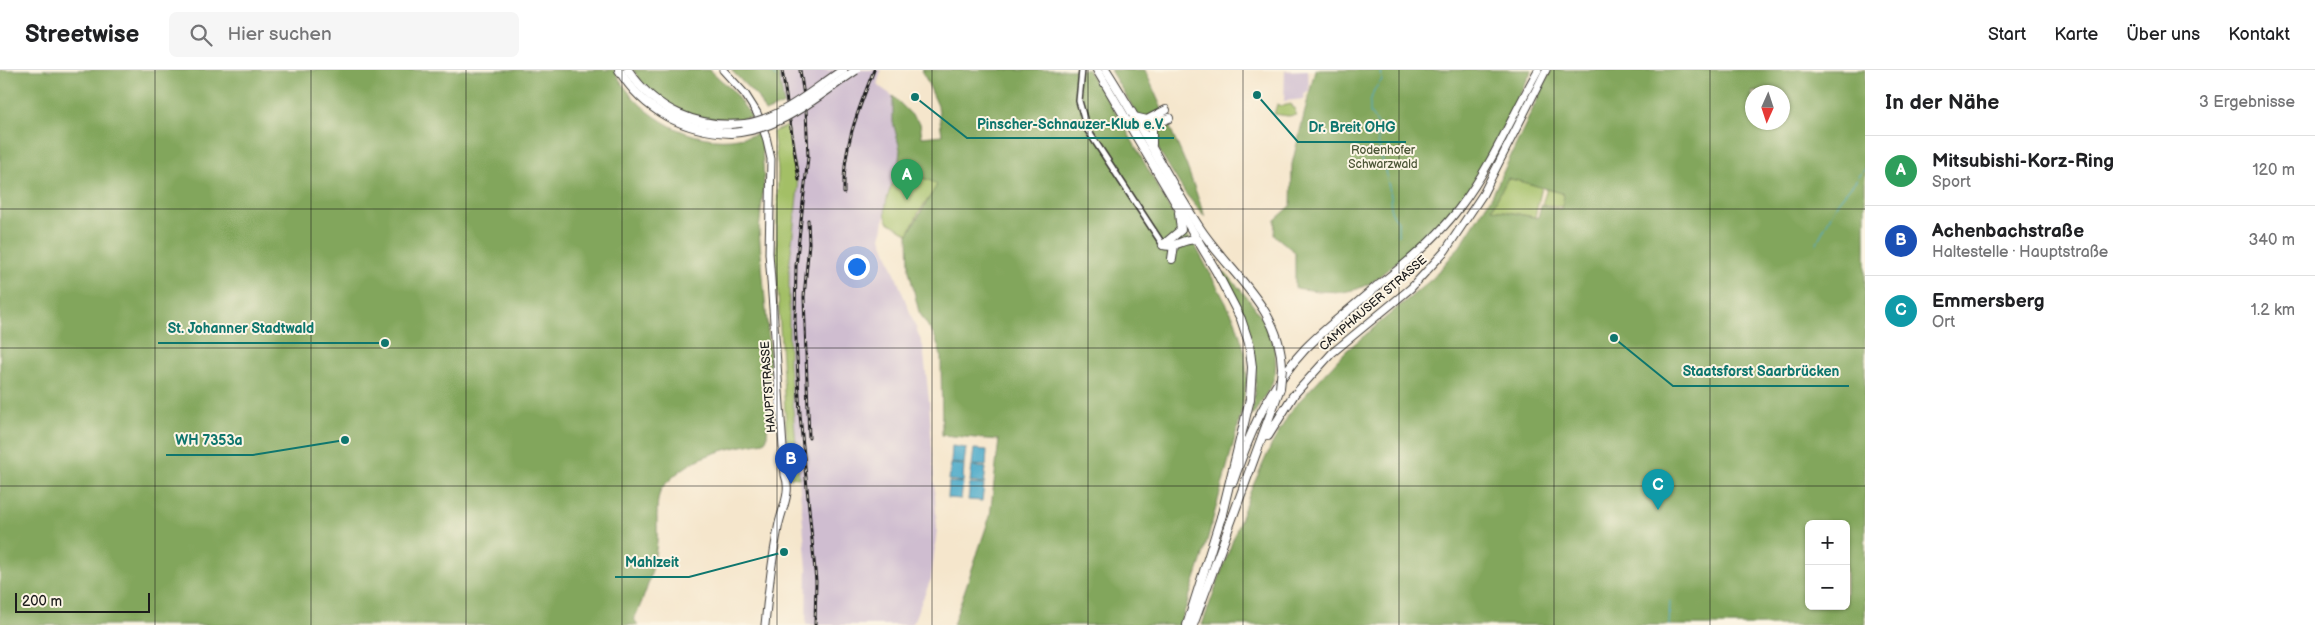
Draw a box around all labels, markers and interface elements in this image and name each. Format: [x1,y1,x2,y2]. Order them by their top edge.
search box [169,12,519,57]
text: Streetwise [25,20,139,49]
icon: search [187,21,215,49]
text: Hier suchen [227,23,332,46]
text: Start [1988,24,2026,45]
text: Karte [2054,24,2098,45]
text: Über uns [2126,24,2200,45]
text: Kontakt [2228,24,2290,45]
north arrow [1745,85,1790,130]
text: In der Nähe [1885,90,1999,115]
text: 3 Ergebnisse [2199,93,2295,112]
callout: Pinscher-Schnauzer-Klub e.V. [967,109,1174,138]
callout: Dr. Breit OHG [1298,113,1406,142]
text: Pinscher-Schnauzer-Klub e.V. [977,116,1165,133]
text: Dr. Breit OHG [1308,119,1396,136]
park label: Rodenhofer Schwarzwald [1348,143,1418,172]
text: Mitsubishi-Korz-Ring [1932,150,2114,173]
pin: A [891,159,923,200]
text: A [1896,161,1906,180]
text: 120 m [2252,161,2295,180]
text: Sport [1932,173,1971,192]
text: Achenbachstraße [1932,220,2084,243]
text: B [1895,231,1907,250]
text: 340 m [2248,231,2295,250]
text: Haltestelle · Hauptstraße [1932,243,2108,262]
street label: CAMPHAUSER STRASSE [1316,253,1430,354]
your location [844,254,870,280]
text: Emmersberg [1932,290,2045,313]
text: C [1895,301,1907,320]
text: 1.2 km [2251,301,2295,320]
text: Ort [1932,313,1955,332]
callout: St. Johanner Stadtwald [158,314,324,343]
text: St. Johanner Stadtwald [168,320,314,337]
street label: HAUPTSTRASSE [758,341,779,433]
callout: Staatsforst Saarbrücken [1673,357,1849,386]
text: Staatsforst Saarbrücken [1683,363,1840,380]
callout: WH 7353a [166,426,253,455]
text: WH 7353a [175,432,243,449]
pin: B [775,443,807,484]
pin: C [1642,469,1674,510]
map controls [1805,520,1850,610]
button: + [1805,520,1850,565]
callout: Mahlzeit [615,548,689,577]
text: Mahlzeit [625,554,679,571]
button: − [1805,565,1850,610]
scale bar [15,590,150,613]
text: 200 m [22,593,62,610]

